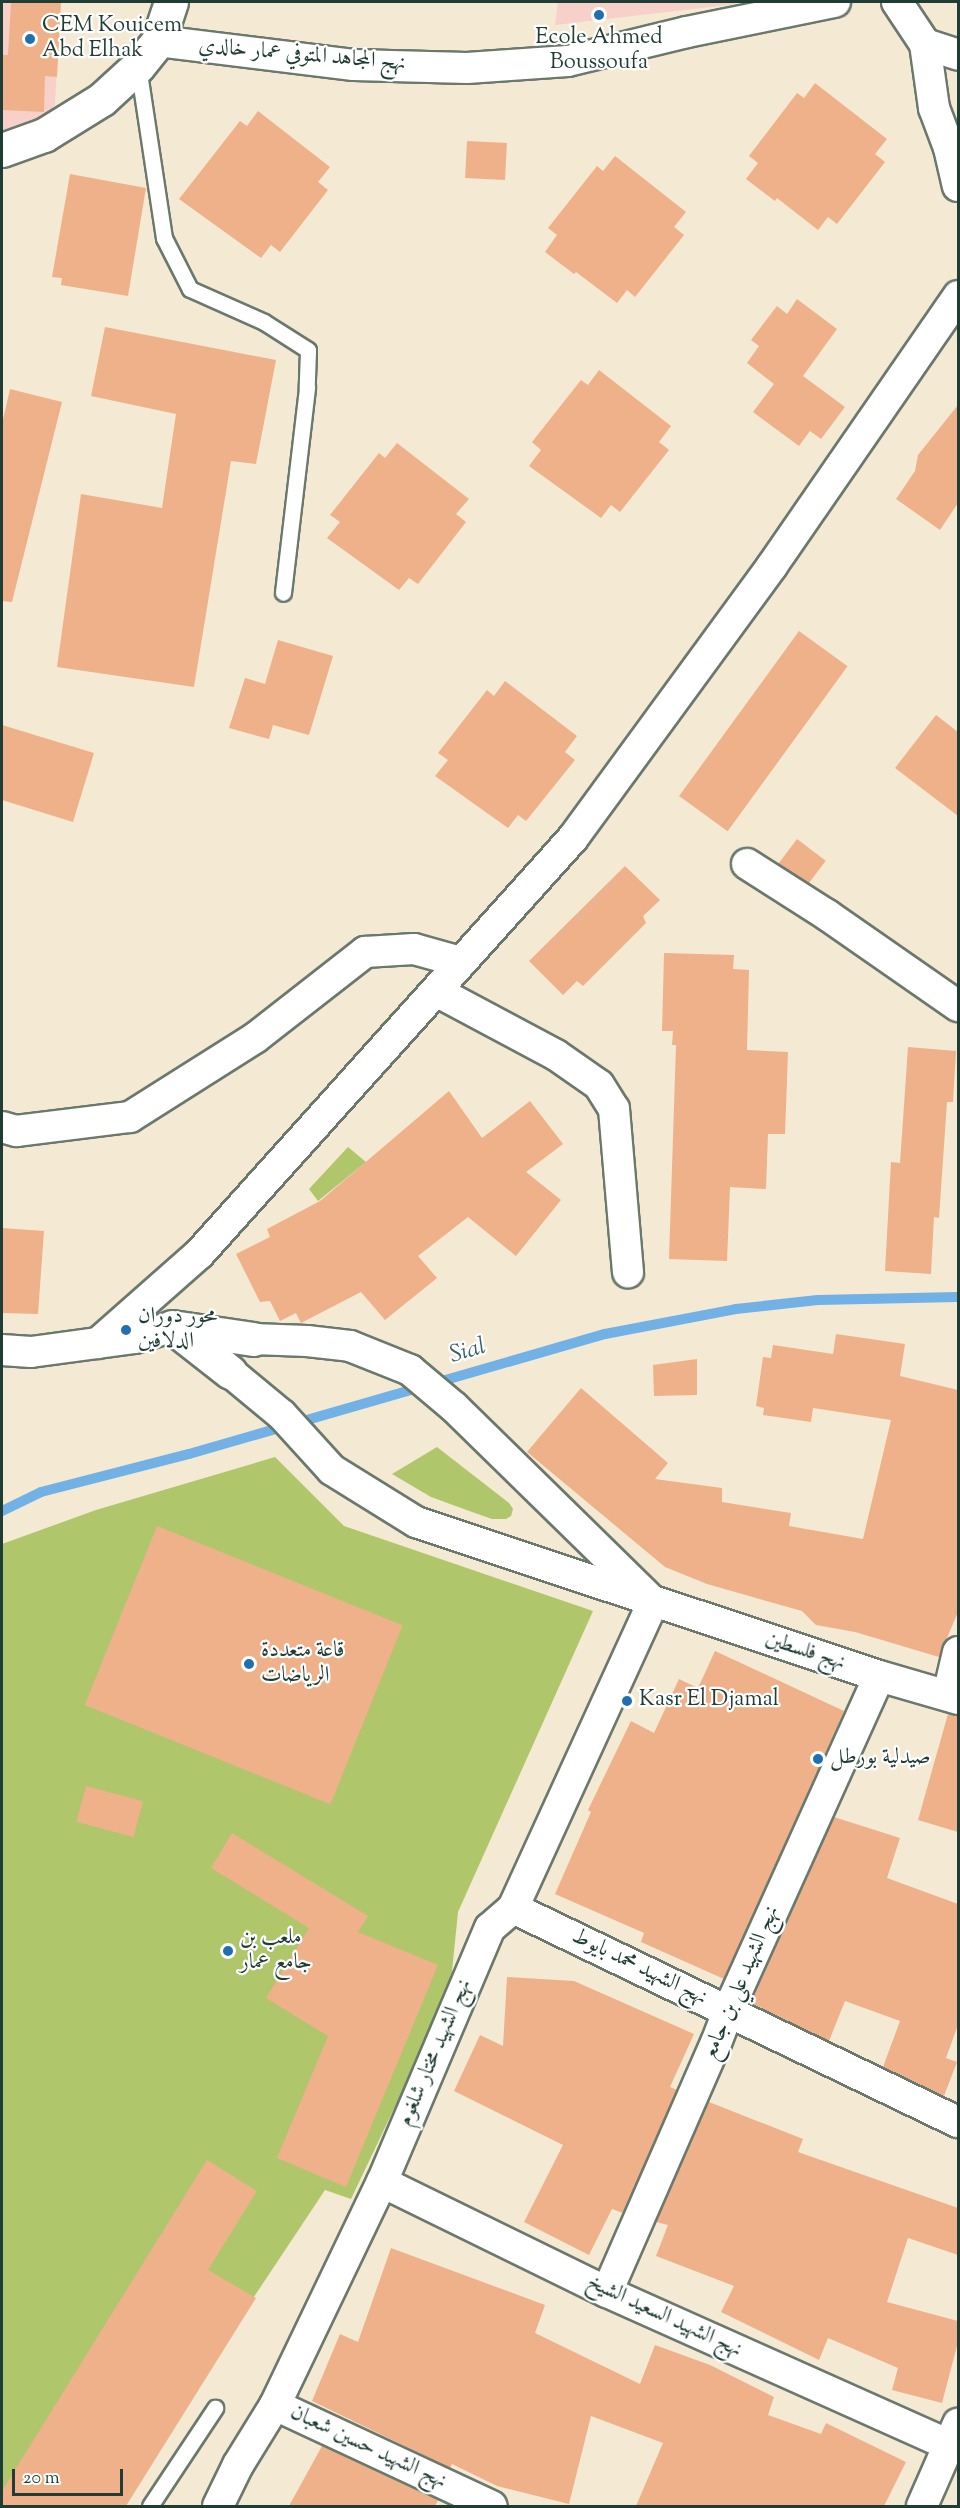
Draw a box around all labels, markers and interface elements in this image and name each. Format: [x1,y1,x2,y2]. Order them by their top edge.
marker: Ecole Ahmed Boussoufa [592,8,606,22]
place label: CEM Kouicem Abd Elhak [42,13,182,64]
place label: Ecole Ahmed Boussoufa [535,25,663,76]
marker: CEM Kouicem Abd Elhak [23,32,37,46]
street label: نهج المجاهد المتوفي عمار خالدي [197,34,407,78]
place label: محور دوران الدلافين [138,1304,217,1356]
marker: محور دوران الدلافين [119,1323,133,1337]
water label: Sial [447,1333,489,1371]
street label: نهج فلسطين [762,1627,848,1677]
place label: قاعة متعددة الرياضات [261,1638,344,1690]
marker: قاعة متعددة الرياضات [242,1657,256,1671]
place label: Kasr El Djamal [639,1688,779,1714]
marker: Kasr El Djamal [620,1694,634,1708]
place label: صيدلية بورطل [830,1746,931,1772]
marker: صيدلية بورطل [811,1752,825,1766]
street label: نهج الشهيد علي بن جامع [698,1902,786,2064]
street label: نهج الشهيد محمد بايوط [567,1924,711,2012]
place label: ملعب بن جامع عمار [240,1925,312,1976]
marker: ملعب بن جامع عمار [221,1944,235,1958]
street label: نهج الشهيد مختار شلغوم [393,1975,479,2131]
street label: نهج الشهيد السعيد الشيخ [582,2270,746,2364]
street label: نهج الشهيد حسين شعبان [285,2400,451,2496]
scale bar [15,2457,126,2495]
text: 20 m [23,2466,60,2492]

